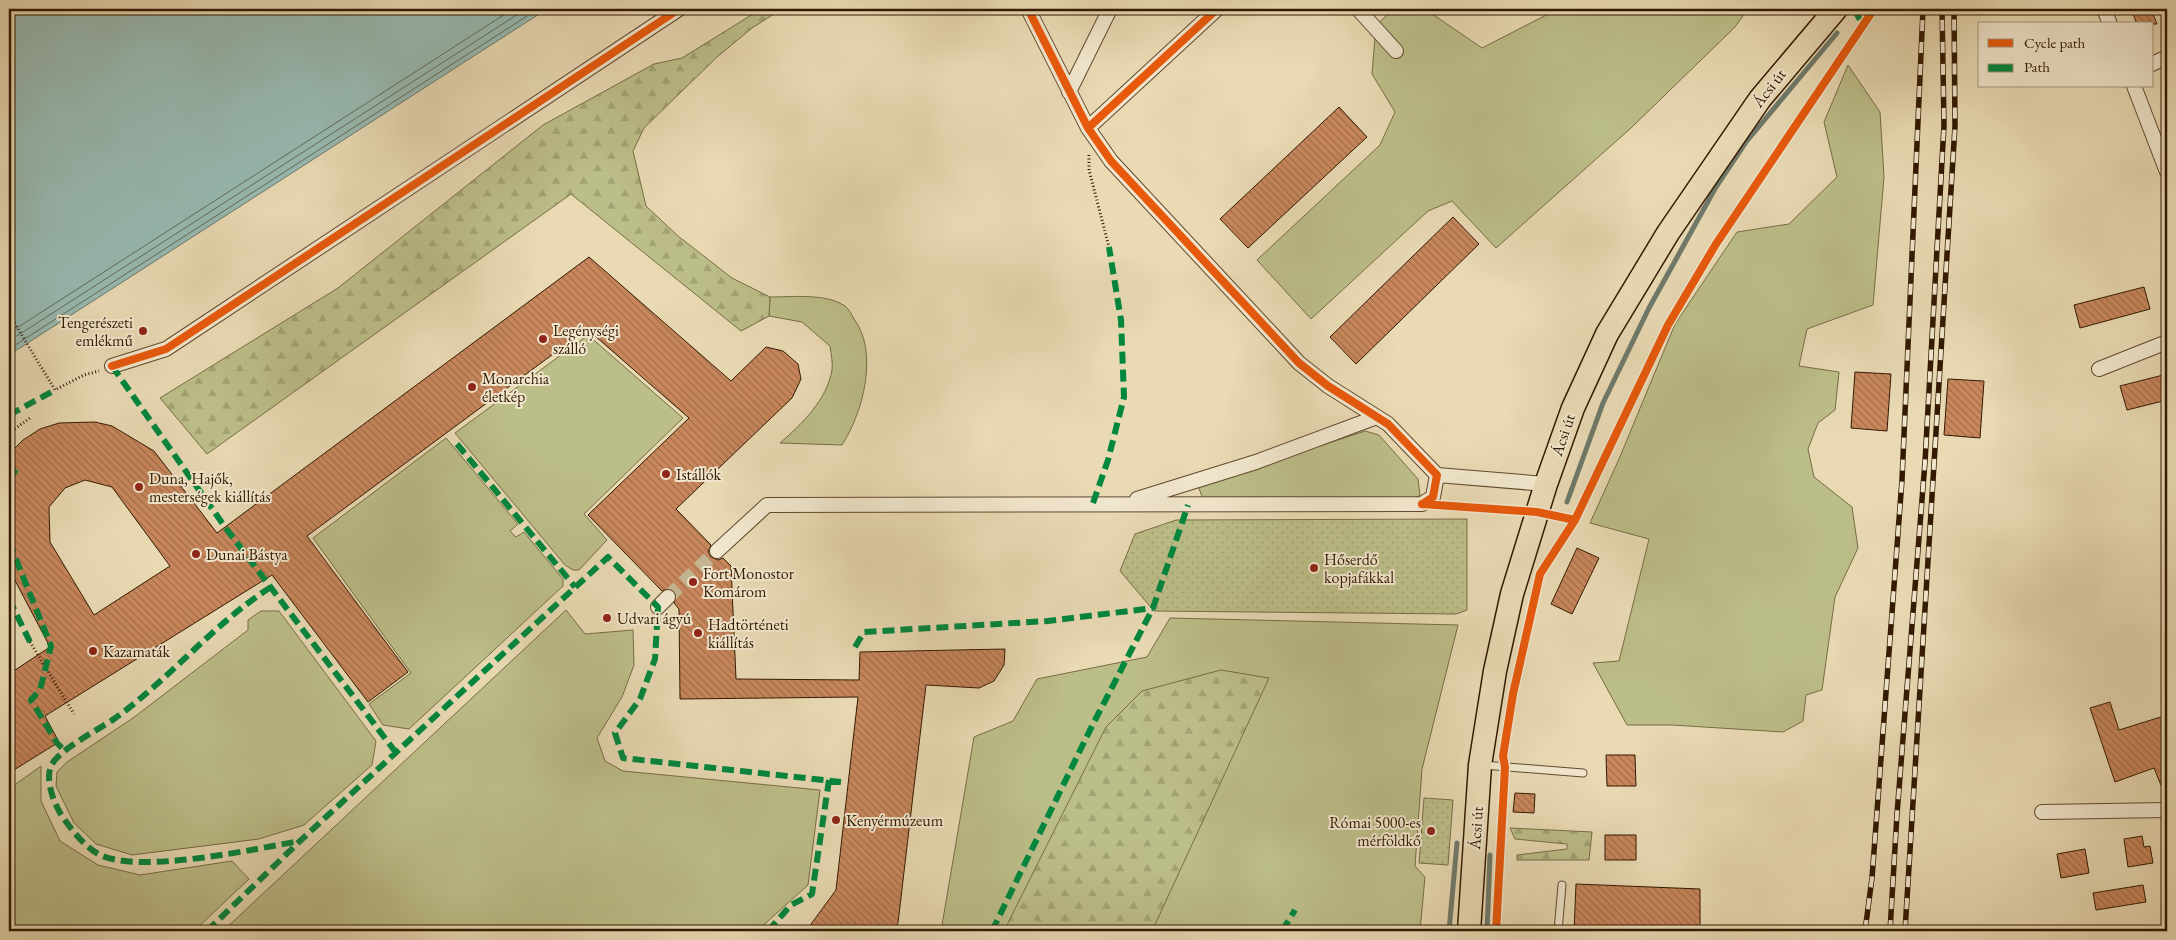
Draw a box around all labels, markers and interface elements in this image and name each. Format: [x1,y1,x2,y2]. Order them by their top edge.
legend [1978,22,2154,88]
text: Cycle path [2024,33,2086,52]
text: Path [2024,57,2050,76]
street label: Ácsi út [1747,64,1791,112]
place label: Tengerészeti emlékmű [58,312,134,351]
place label: Legénységi szálló [553,320,619,359]
marker: Tengerészeti emlékmű [137,325,149,337]
marker: Legénységi szálló [537,333,549,345]
place label: Monarchia életkép [482,368,550,407]
marker: Monarchia életkép [466,381,478,393]
street label: Ácsi út [1546,411,1580,460]
place label: Istállók [676,464,721,485]
place label: Duna, Hajők, mesterségek kiállítás [149,468,271,507]
marker: Istállók [660,468,672,480]
marker: Duna, Hajők, mesterségek kiállítás [133,481,145,493]
place label: Dunai Bástya [206,544,288,565]
marker: Dunai Bástya [190,548,202,560]
place label: Hőserdő kopjafákkal [1324,549,1394,588]
marker: Hőserdő kopjafákkal [1308,562,1320,574]
place label: Fort Monostor Komárom [703,563,795,602]
marker: Fort Monostor Komárom [687,576,699,588]
place label: Udvari ágyú [617,608,692,629]
marker: Udvari ágyú [601,612,613,624]
place label: Hadtörténeti kiállítás [708,614,789,653]
marker: Hadtörténeti kiállítás [692,627,704,639]
place label: Kazamaták [103,641,171,662]
marker: Kazamaták [87,645,99,657]
street label: Ácsi út [1464,806,1488,851]
place label: Kenyérmúzeum [846,810,944,831]
place label: Római 5000-es mérföldkő [1329,812,1421,851]
marker: Kenyérmúzeum [830,814,842,826]
marker: Római 5000-es mérföldkő [1425,825,1437,837]

